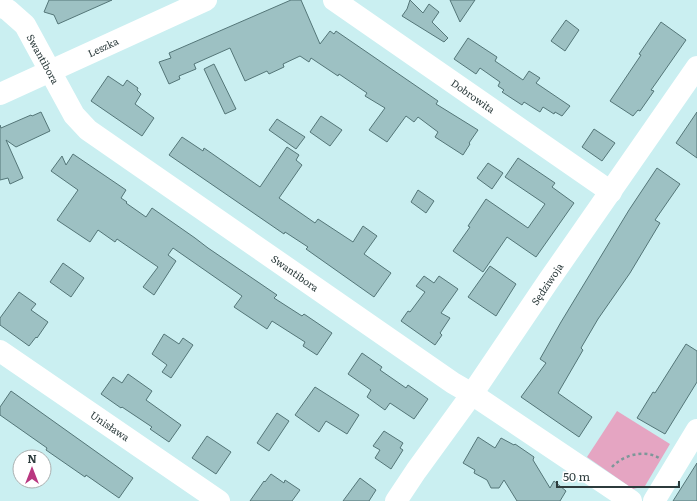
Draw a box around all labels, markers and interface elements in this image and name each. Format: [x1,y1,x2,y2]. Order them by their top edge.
street label: Swantibora [24,31,64,87]
street label: Leszka [85,33,121,60]
street label: Dobrowita [448,75,499,117]
street label: Swantibora [268,251,323,295]
street label: Sędziwoja [527,259,567,308]
street label: Unisława [88,407,133,445]
north arrow [12,449,52,489]
text: N [27,450,37,466]
scale bar [557,463,679,489]
text: 50 m [563,467,590,485]

